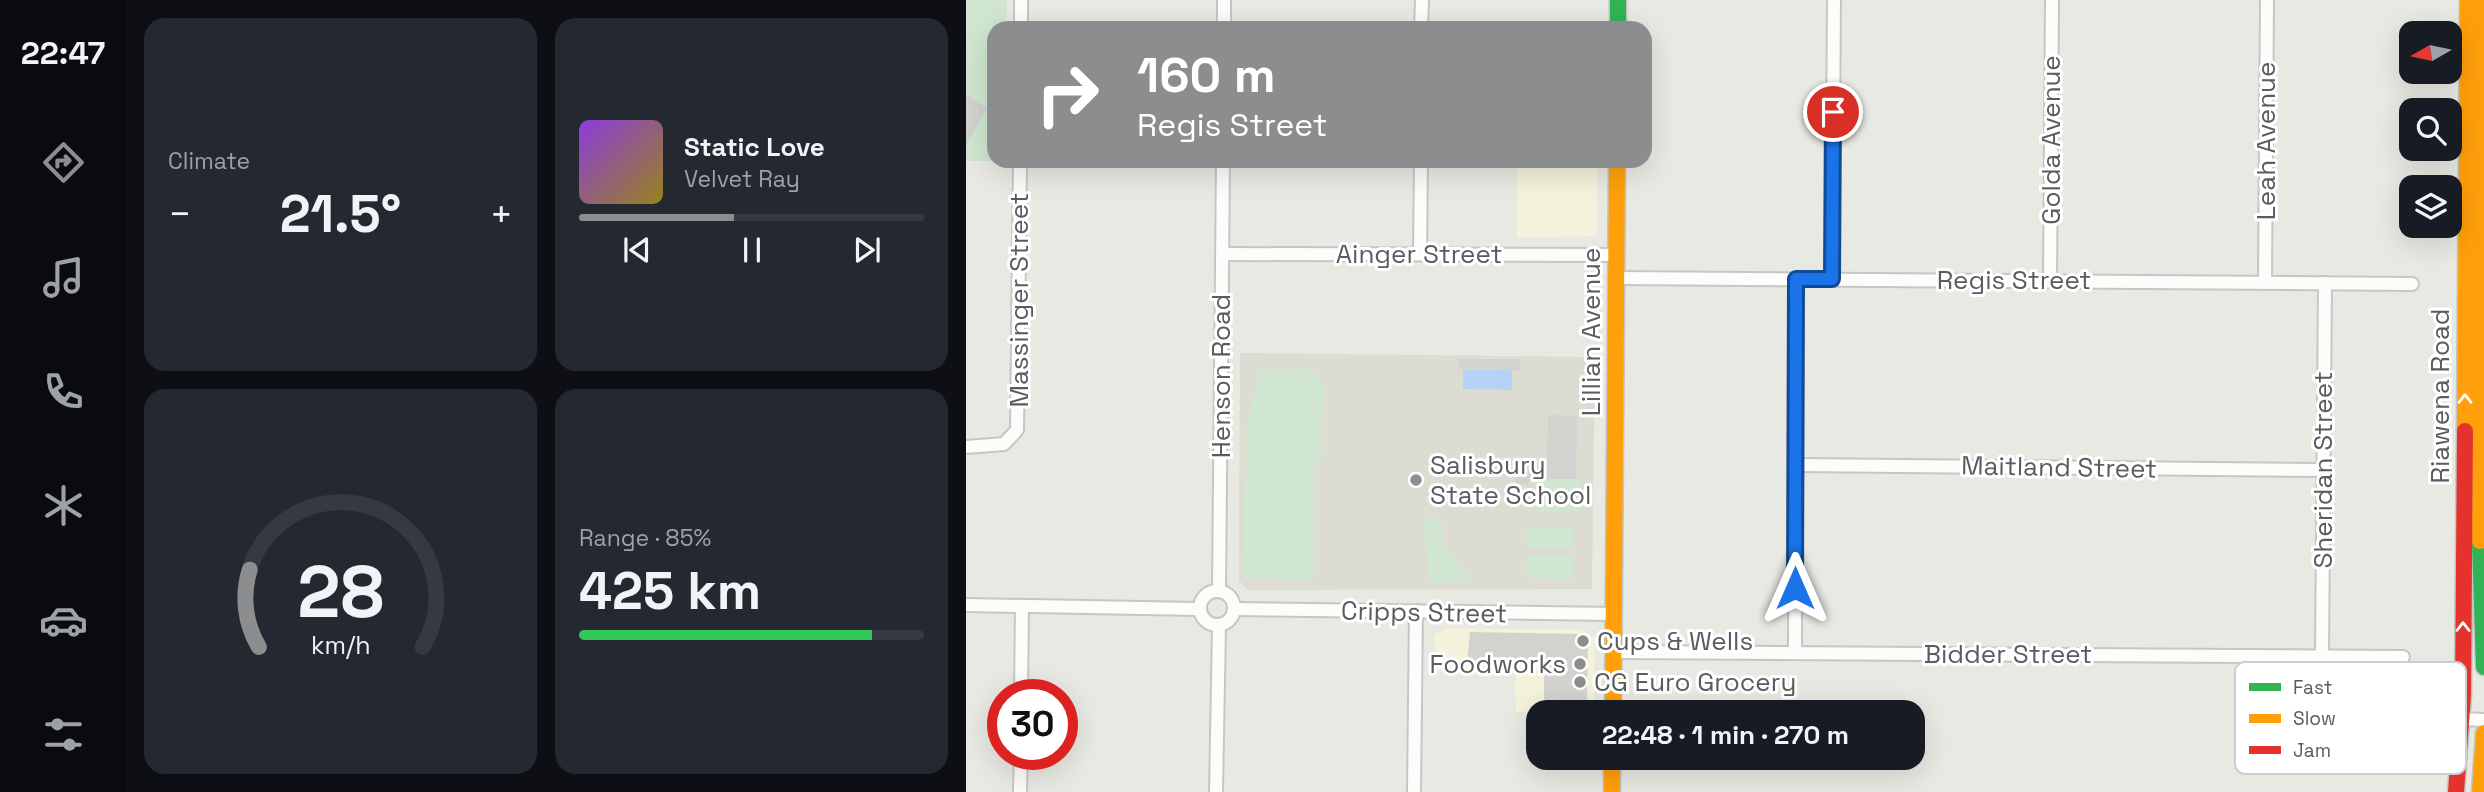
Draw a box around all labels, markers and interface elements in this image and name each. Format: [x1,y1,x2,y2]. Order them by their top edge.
north arrow [2399,21,2462,84]
map controls [2399,21,2462,238]
text: 22:47 [21,33,105,73]
text: 160 m [1137,44,1275,106]
icon: right [1022,49,1113,140]
street label: Golda Avenue [2034,55,2068,225]
street label: Leah Avenue [2249,62,2283,220]
pin [1803,82,1863,142]
icon: arrive [1814,93,1852,131]
button: search [2399,98,2462,161]
text: Regis Street [1137,105,1327,145]
text: Static Love [684,130,825,164]
icon: directions [39,138,88,187]
text: Climate [168,146,250,176]
text: Velvet Ray [684,164,800,194]
button: layers [2399,175,2462,238]
text: 21.5° [280,181,401,247]
text: − [168,190,192,238]
text: + [489,190,513,238]
street label: Massinger Street [1002,192,1036,408]
icon: previous [618,231,656,269]
icon: pause [733,231,771,269]
icon: next [848,231,886,269]
street label: Ainger Street [1336,237,1502,271]
street label: Lillian Avenue [1574,248,1608,416]
icon: music [39,253,88,302]
street label: Regis Street [1937,263,2091,297]
street label: Henson Road [1204,294,1238,458]
street label: Riawena Road [2423,309,2457,483]
icon: phone [39,367,88,416]
street label: Sheridan Street [2306,371,2340,569]
one-way arrow [2457,393,2473,404]
place label: Salisbury State School [1430,448,1591,512]
street label: Maitland Street [1961,448,2157,486]
marker: Salisbury State School [1408,472,1424,488]
icon: climate [39,481,88,530]
text: Range · 85% [579,523,711,553]
text: 28 [297,546,384,639]
position arrow [1758,551,1832,625]
text: 425 km [579,558,761,624]
street label: Cripps Street [1341,594,1507,630]
icon: car [39,596,88,645]
one-way arrow [2455,621,2471,631]
place label: Cups & Wells [1597,624,1753,658]
text: km/h [311,629,370,661]
marker: Cups & Wells [1575,633,1591,649]
street label: Bidder Street [1924,637,2092,671]
place label: Foodworks [1429,647,1566,681]
marker: Foodworks [1572,656,1588,672]
legend [2235,662,2466,774]
place label: CG Euro Grocery [1594,665,1796,699]
marker: CG Euro Grocery [1572,674,1588,690]
text: Fast [2293,675,2333,700]
speed limit sign: 30 [987,679,1078,770]
text: Slow [2293,706,2336,731]
icon: filters [39,710,88,759]
text: 22:48 · 1 min · 270 m [1602,718,1849,752]
text: Jam [2293,738,2331,763]

